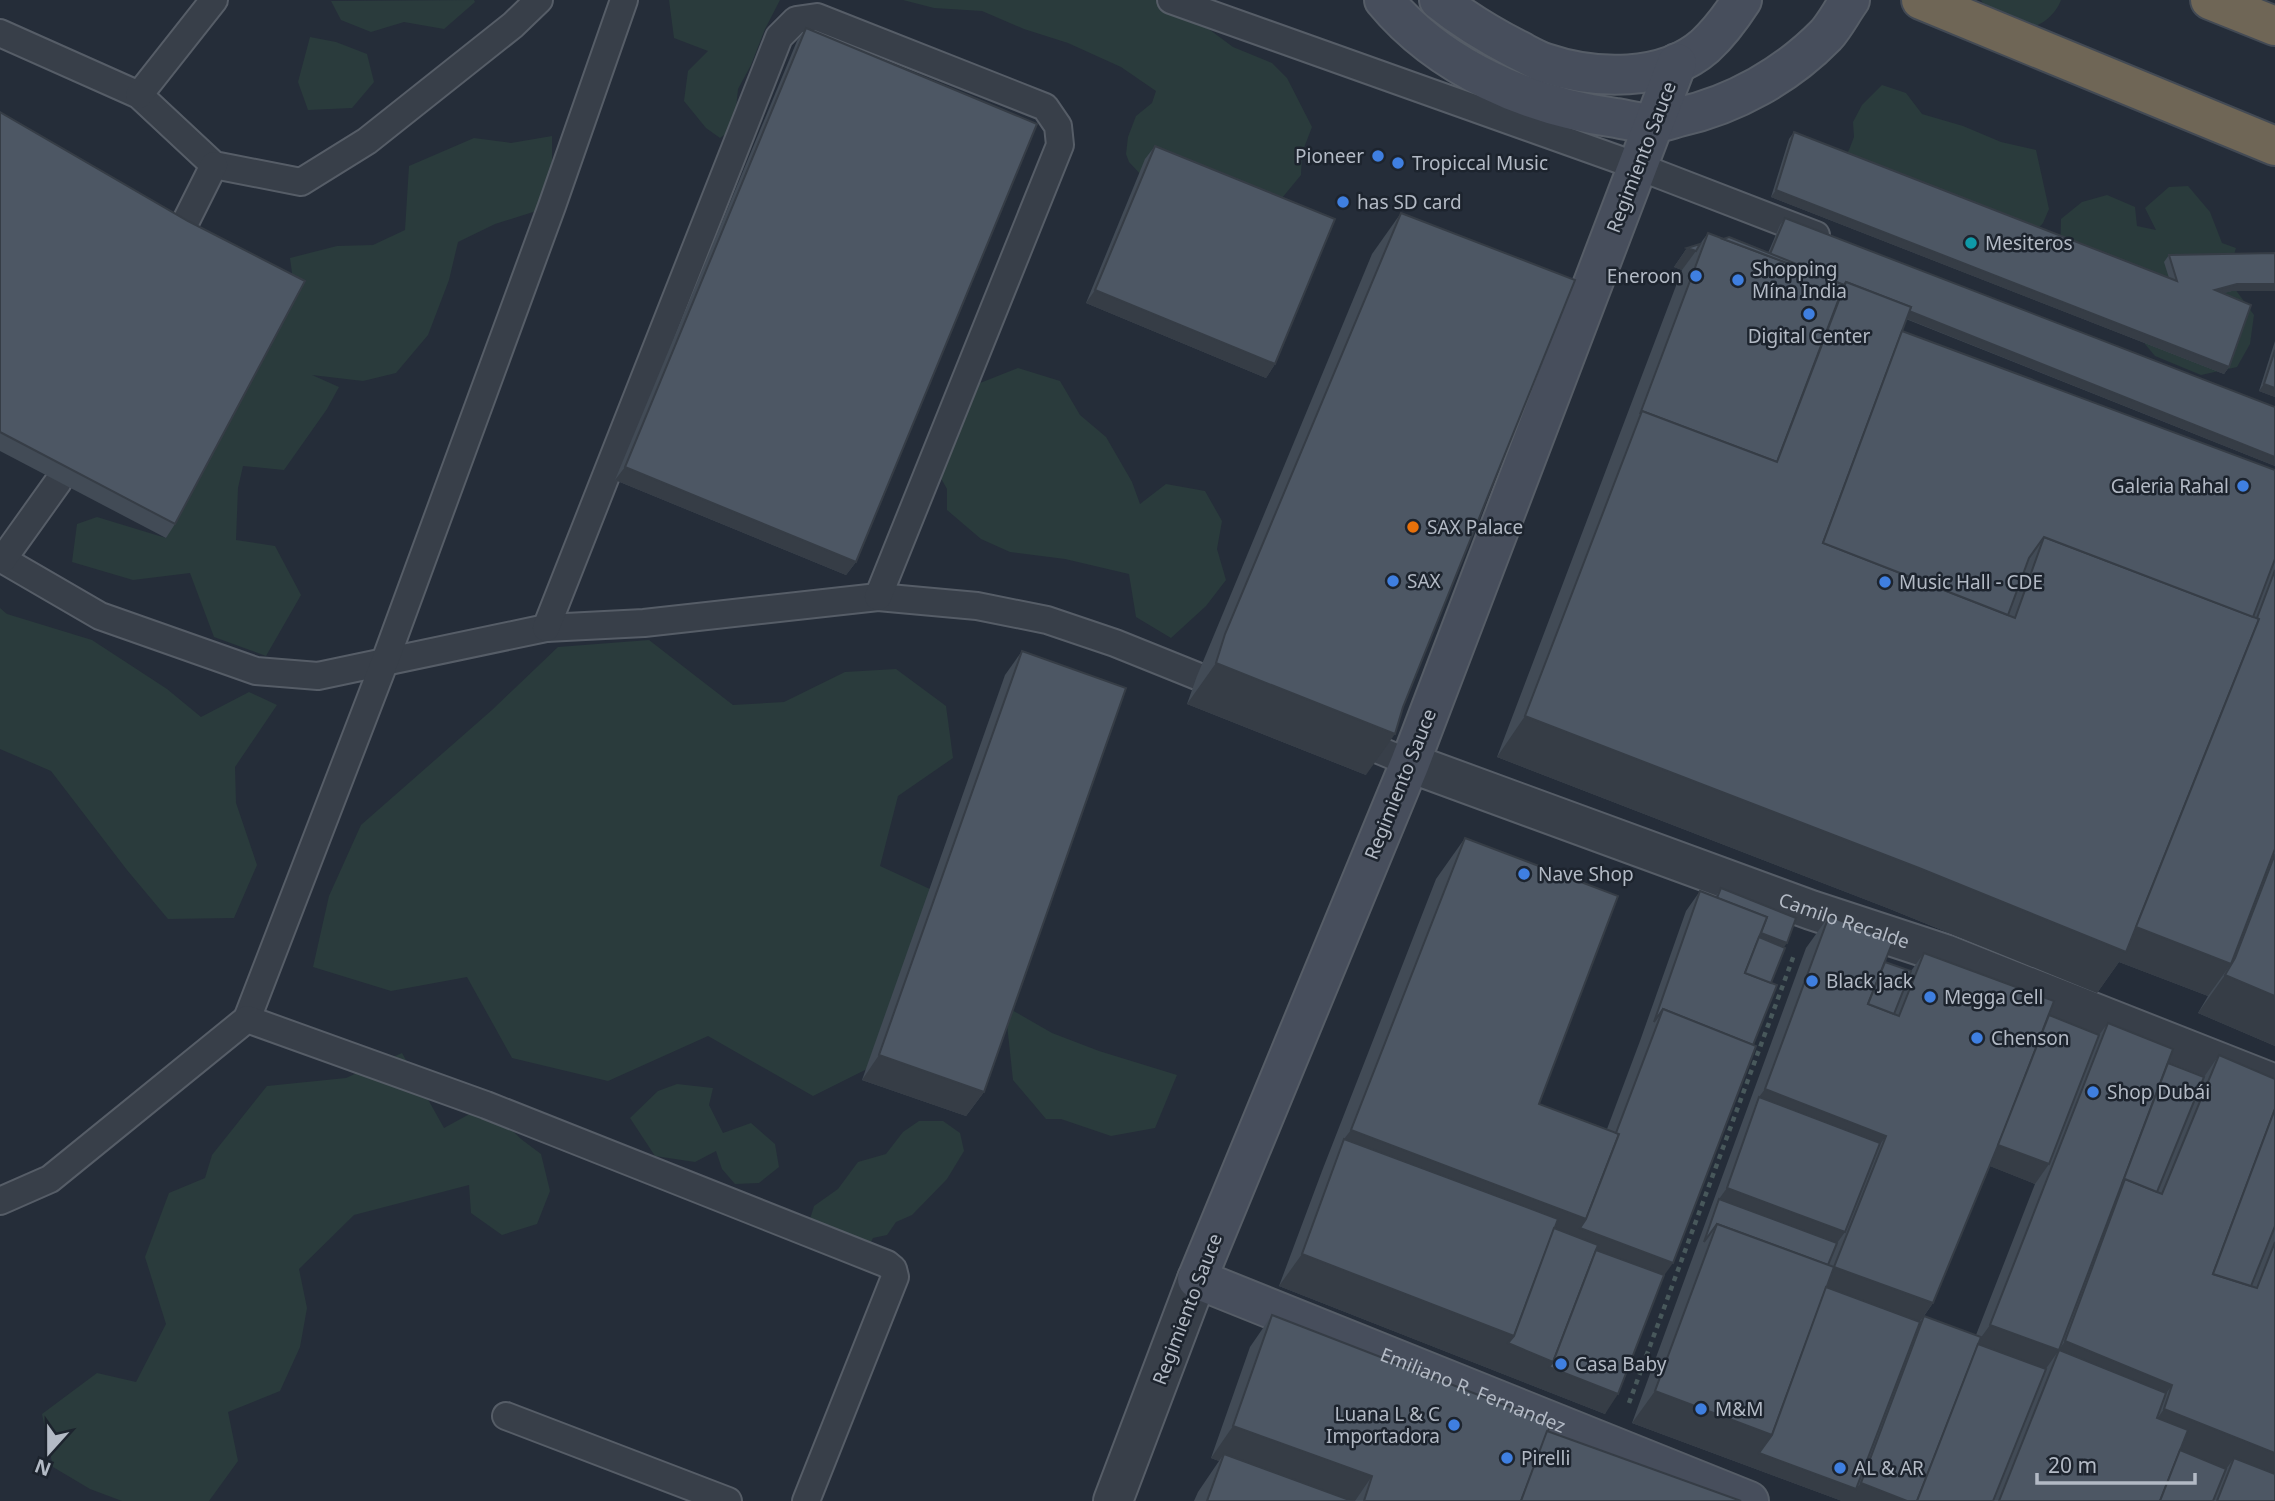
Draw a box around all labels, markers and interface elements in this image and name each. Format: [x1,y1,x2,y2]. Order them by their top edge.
street label: Regimiento Sauce [1600,78,1682,236]
place label: Pioneer [1295,143,1364,169]
marker: Pioneer [1370,148,1386,164]
place label: Tropiccal Music [1412,150,1548,176]
marker: Tropiccal Music [1390,155,1406,171]
place label: has SD card [1357,189,1462,215]
marker: has SD card [1335,194,1351,210]
place label: Mesiteros [1985,230,2073,256]
marker: Mesiteros [1963,235,1979,251]
place label: Shopping Mína India [1752,256,1847,304]
place label: Eneroon [1607,263,1682,289]
marker: Eneroon [1688,268,1704,284]
marker: Shopping Mína India [1730,272,1746,288]
marker: Digital Center [1801,306,1817,322]
place label: Digital Center [1748,323,1870,349]
place label: Galeria Rahal [2111,473,2229,499]
marker: Galeria Rahal [2235,478,2251,494]
place label: SAX Palace [1427,514,1523,540]
marker: SAX Palace [1405,519,1421,535]
place label: SAX [1407,568,1442,594]
place label: Music Hall - CDE [1899,569,2043,595]
marker: SAX [1385,573,1401,589]
marker: Music Hall - CDE [1877,574,1893,590]
street label: Regimiento Sauce [1358,705,1442,863]
place label: Nave Shop [1538,861,1634,887]
marker: Nave Shop [1516,866,1532,882]
street label: Camilo Recalde [1775,886,1913,955]
place label: Black jack [1826,968,1913,994]
marker: Black jack [1804,973,1820,989]
place label: Megga Cell [1944,984,2043,1010]
marker: Megga Cell [1922,989,1938,1005]
place label: Chenson [1991,1025,2070,1051]
marker: Chenson [1969,1030,1985,1046]
place label: Shop Dubái [2107,1079,2210,1105]
marker: Shop Dubái [2085,1084,2101,1100]
street label: Regimiento Sauce [1146,1230,1228,1388]
street label: Emiliano R. Fernandez [1377,1341,1570,1439]
place label: Casa Baby [1575,1351,1667,1377]
marker: Casa Baby [1553,1356,1569,1372]
place label: M&M [1715,1396,1763,1422]
place label: Luana L & C Importadora [1326,1401,1440,1449]
marker: M&M [1693,1401,1709,1417]
north arrow [14,1417,84,1487]
marker: Luana L & C Importadora [1446,1417,1462,1433]
scale bar [2037,1442,2194,1486]
place label: Pirelli [1521,1445,1570,1471]
marker: Pirelli [1499,1450,1515,1466]
text: 20 m [2048,1451,2097,1479]
text: N [31,1453,55,1483]
place label: AL & AR [1854,1455,1924,1481]
marker: AL & AR [1832,1460,1848,1476]

